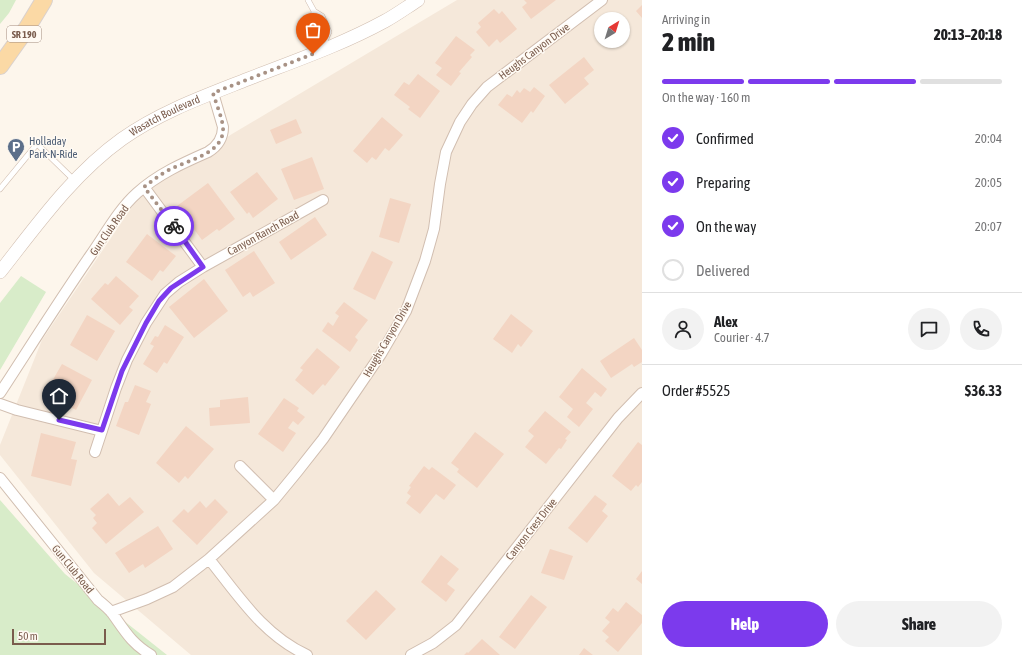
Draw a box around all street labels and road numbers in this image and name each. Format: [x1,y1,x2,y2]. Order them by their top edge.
street label: Heughs Canyon Drive [496,21,572,81]
road number: SR 190 [7,26,41,42]
street label: Wasatch Boulevard [127,93,202,138]
street label: Gun Club Road [87,202,131,258]
street label: Canyon Ranch Road [225,208,301,258]
street label: Heughs Canyon Drive [360,299,414,379]
street label: Canyon Crest Drive [503,496,559,562]
street label: Gun Club Road [50,542,96,596]

